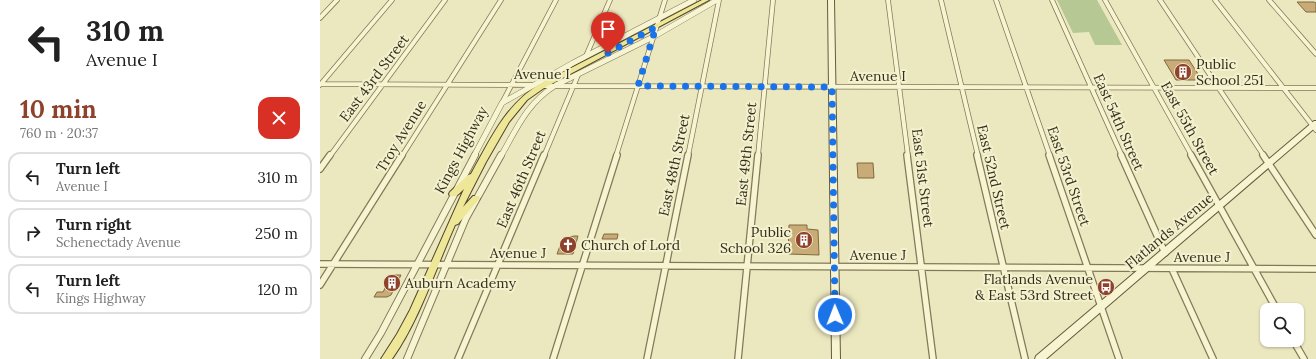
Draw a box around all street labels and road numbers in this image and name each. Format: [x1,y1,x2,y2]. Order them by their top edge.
street label: East 43rd Street [335,30,413,125]
street label: Avenue I [513,65,570,83]
street label: Avenue I [849,67,906,85]
street label: East 54th Street [1090,71,1149,174]
street label: East 55th Street [1157,78,1223,178]
street label: Troy Avenue [372,96,430,175]
street label: East 49th Street [732,101,760,207]
street label: Kings Highway [430,103,492,197]
street label: East 48th Street [654,112,694,218]
street label: East 52nd Street [973,123,1015,232]
street label: East 53rd Street [1043,124,1095,229]
street label: East 46th Street [492,127,550,231]
street label: East 51st Street [908,128,938,229]
street label: Flatlands Avenue [1121,189,1217,273]
street label: Avenue J [489,244,546,262]
street label: Avenue J [849,246,906,264]
street label: Avenue J [1173,248,1230,266]

